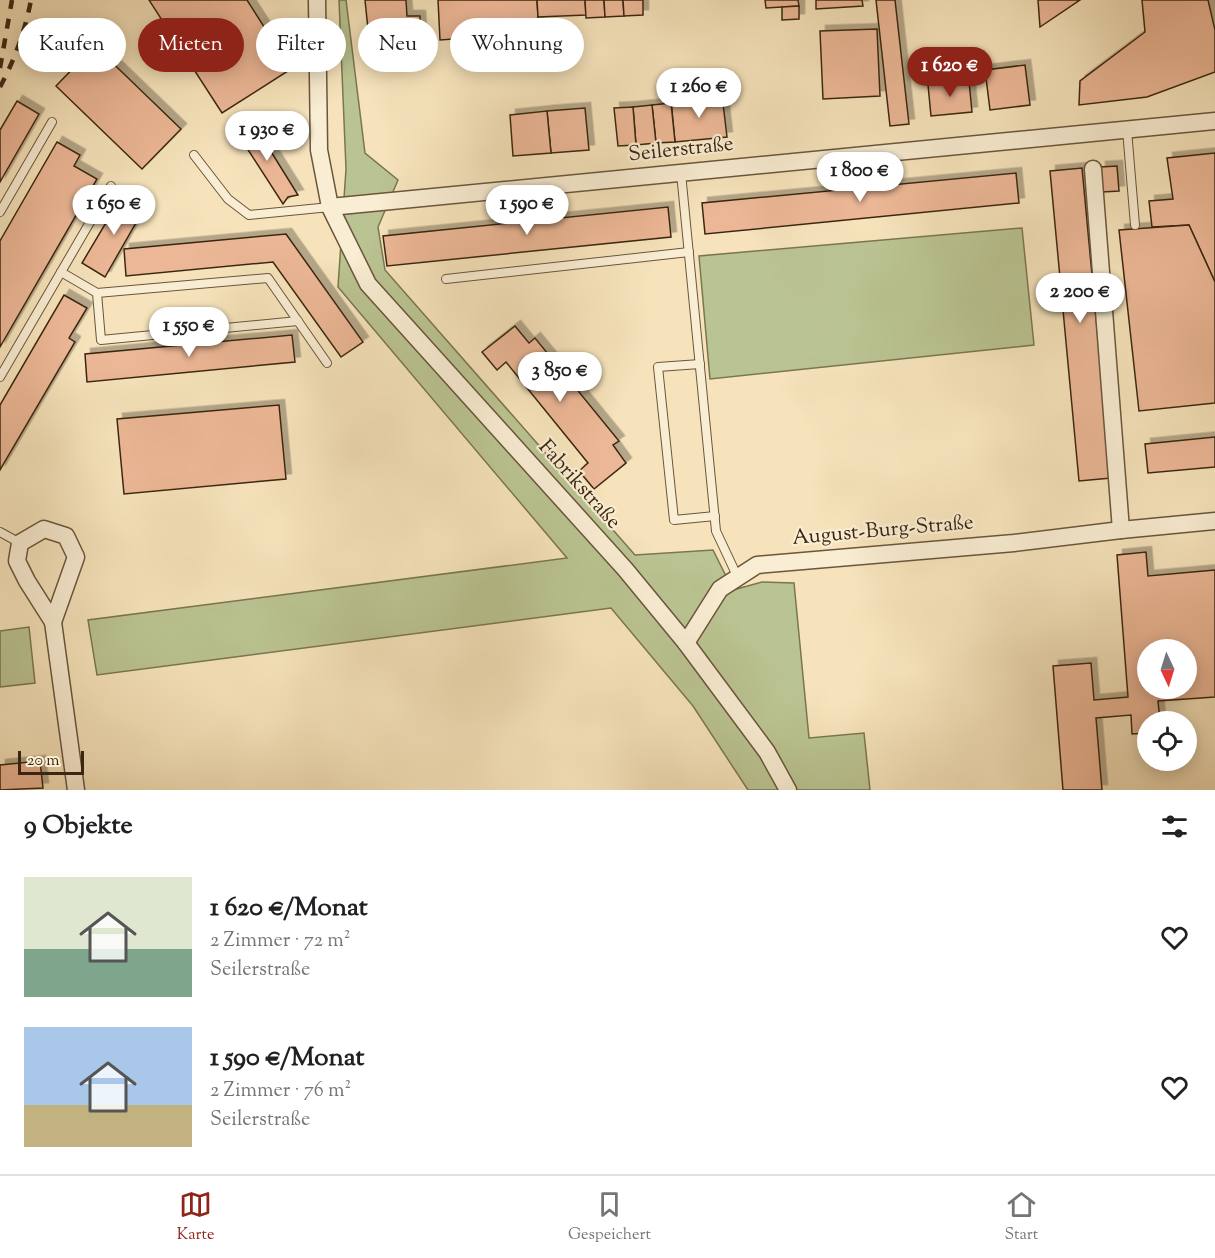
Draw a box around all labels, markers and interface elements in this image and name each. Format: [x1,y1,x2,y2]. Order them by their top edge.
chip: Kaufen [18,18,126,72]
chip: Mieten [138,18,244,72]
chip: Filter [256,18,346,72]
chip: Neu [358,18,438,72]
chip: Wohnung [450,18,584,72]
pin: 1 620 € [895,47,1005,98]
text: 1 620 € [921,52,979,81]
pin: 1 260 € [644,68,754,119]
text: 1 260 € [670,73,728,102]
pin: 1 930 € [212,111,322,162]
text: 1 930 € [239,116,295,145]
street label: Seilerstraße [627,130,735,170]
pin: 1 800 € [805,152,915,203]
text: 1 800 € [831,157,889,186]
pin: 1 650 € [59,185,169,236]
pin: 1 590 € [472,185,582,236]
text: 1 650 € [87,190,141,219]
text: 1 590 € [500,190,554,219]
pin: 2 200 € [1025,273,1135,324]
text: 2 200 € [1050,278,1110,307]
pin: 1 550 € [134,307,244,358]
text: 1 550 € [163,312,215,341]
pin: 3 850 € [505,352,615,403]
text: 3 850 € [532,357,588,386]
street label: Fabrikstraße [531,434,627,536]
street label: August-Burg-Straße [791,508,975,554]
north arrow [1137,639,1197,699]
map controls [1137,639,1197,771]
button: locate [1137,711,1197,771]
scale bar [18,748,84,776]
text: 20 m [27,750,60,773]
text: 9 Objekte [24,808,133,845]
icon: filters [1158,810,1191,843]
text: 1 620 €/Monat [210,890,368,927]
icon: home [72,901,144,973]
icon: heart [1158,921,1191,954]
text: 2 Zimmer · 72 m² [210,927,351,956]
text: Seilerstraße [210,956,310,985]
text: 1 590 €/Monat [210,1040,364,1077]
icon: home [72,1051,144,1123]
icon: heart [1158,1071,1191,1104]
text: 2 Zimmer · 76 m² [210,1077,351,1106]
text: Seilerstraße [210,1106,310,1135]
tab: Karte [177,1188,214,1247]
tab: Gespeichert [568,1188,651,1247]
tab: Start [1005,1188,1038,1247]

